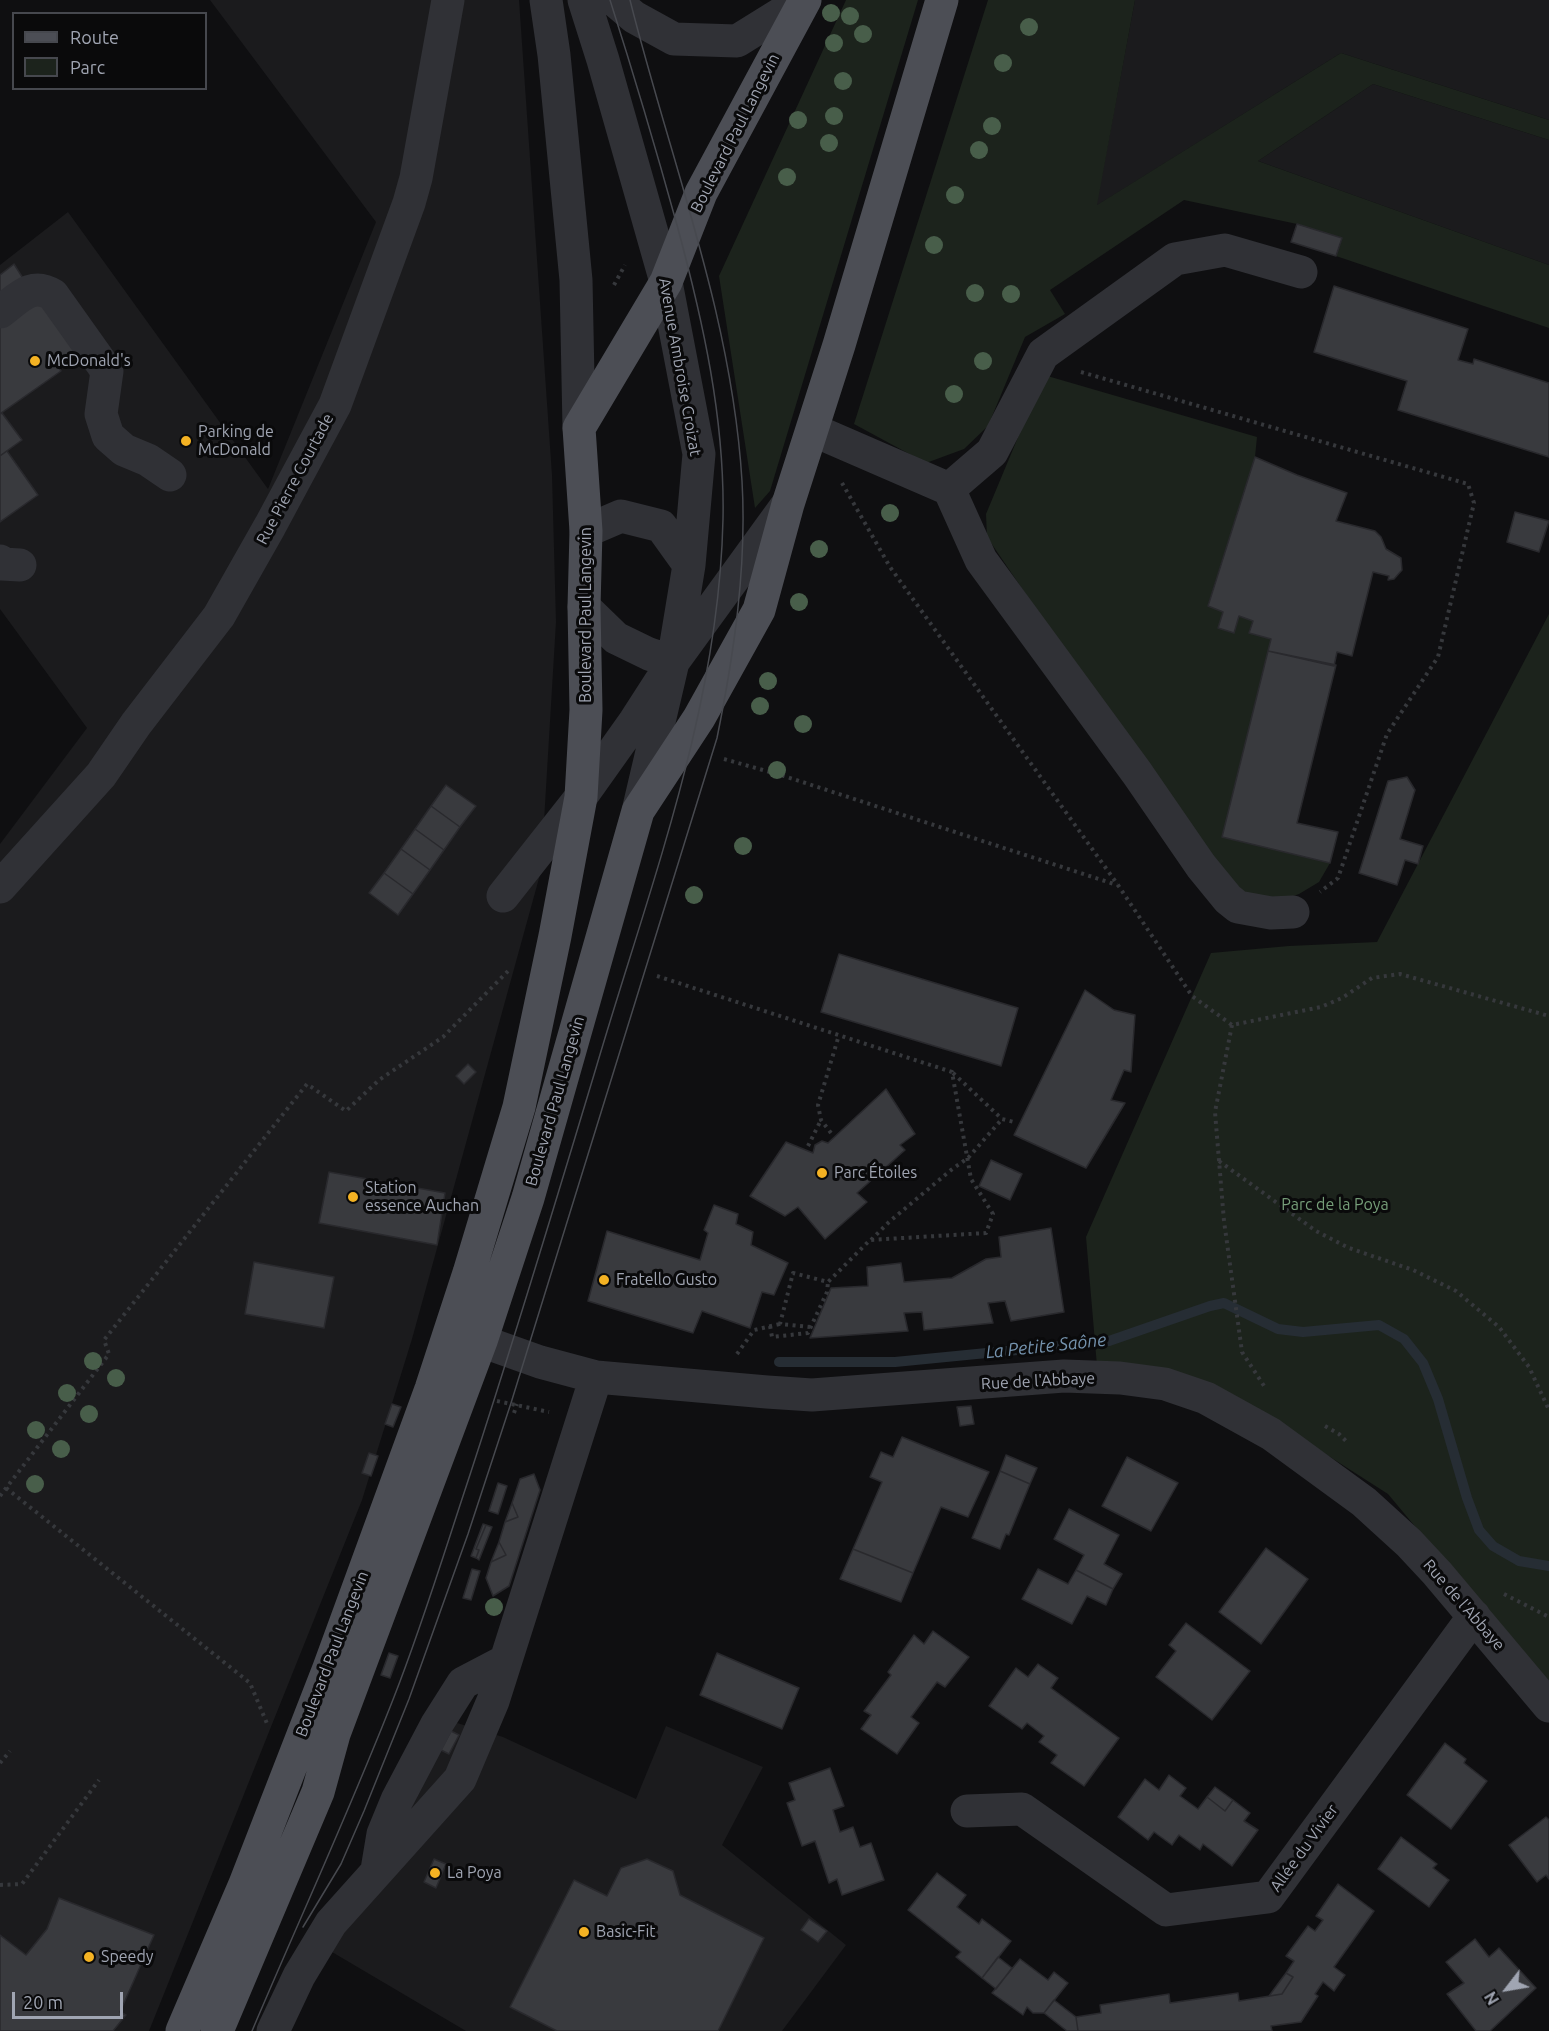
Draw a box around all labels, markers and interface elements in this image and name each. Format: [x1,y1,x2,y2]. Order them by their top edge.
legend [12,12,207,90]
text: Route [70,27,119,47]
street label: Boulevard Paul Langevin [687,50,783,216]
text: Parc [70,57,105,77]
street label: Avenue Ambroise Croizat [655,276,705,458]
place label: McDonald's [47,351,131,371]
marker: McDonald's [28,354,42,368]
street label: Rue Pierre Courtade [252,410,338,548]
place label: Parking de McDonald [198,422,274,460]
marker: Parking de McDonald [179,434,193,448]
street label: Boulevard Paul Langevin [576,527,596,703]
street label: Boulevard Paul Langevin [522,1014,588,1188]
place label: Parc Étoiles [834,1163,917,1183]
marker: Parc Étoiles [815,1166,829,1180]
place label: Station essence Auchan [365,1178,479,1216]
marker: Station essence Auchan [346,1190,360,1204]
park label: Parc de la Poya [1281,1195,1389,1215]
place label: Fratello Gusto [616,1270,717,1290]
marker: Fratello Gusto [597,1273,611,1287]
water label: La Petite Saône [985,1329,1107,1363]
street label: Rue de l'Abbaye [980,1368,1096,1394]
street label: Rue de l'Abbaye [1419,1556,1509,1654]
street label: Boulevard Paul Langevin [292,1569,372,1739]
street label: Allée du Vivier [1266,1801,1342,1895]
place label: La Poya [447,1863,502,1883]
marker: La Poya [428,1866,442,1880]
place label: Basic-Fit [596,1922,656,1942]
marker: Basic-Fit [577,1925,591,1939]
place label: Speedy [101,1947,153,1967]
marker: Speedy [82,1950,96,1964]
north arrow [1477,1959,1537,2019]
scale bar [15,1980,126,2018]
text: N [1481,1989,1502,2008]
text: 20 m [23,1992,63,2012]

